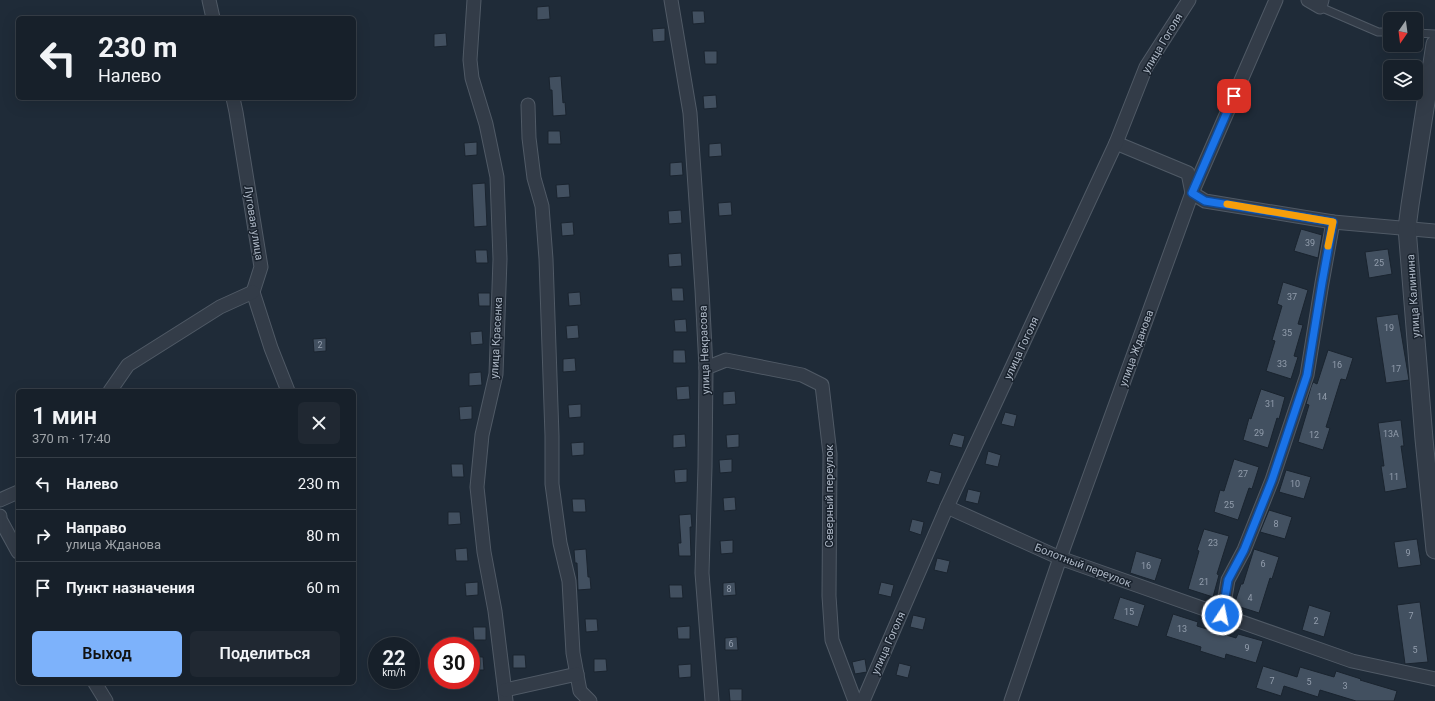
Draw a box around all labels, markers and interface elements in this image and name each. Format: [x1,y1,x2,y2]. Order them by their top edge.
street label: улица Гоголя [1139,11,1185,75]
north arrow [1383,12,1423,52]
map controls [1383,12,1423,100]
text: 230 m [98,31,177,64]
icon: left [32,32,84,84]
button: layers [1383,60,1423,100]
text: Налево [98,65,161,86]
pin [1217,79,1251,113]
icon: arrive [1223,85,1245,107]
street label: Луговая улица [241,185,266,261]
house number: 39 [1305,238,1315,248]
street label: улица Калинина [1404,254,1423,338]
house number: 25 [1374,258,1384,268]
house number: 37 [1287,292,1297,302]
street label: улица Красенка [488,297,505,379]
street label: улица Некрасова [696,305,713,395]
street label: улица Жданова [1117,308,1156,388]
street label: улица Гоголя [1001,315,1042,382]
house number: 19 [1384,323,1394,333]
house number: 35 [1282,328,1292,338]
house number: 2 [317,340,323,350]
house number: 33 [1277,359,1287,369]
house number: 16 [1332,360,1342,370]
house number: 17 [1391,364,1401,374]
house number: 14 [1317,392,1327,402]
house number: 31 [1265,399,1275,409]
text: 1 мин [32,402,97,430]
button: close [298,402,340,444]
house number: 29 [1254,428,1264,438]
house number: 13А [1383,429,1399,439]
house number: 12 [1309,430,1319,440]
text: 370 m · 17:40 [32,431,111,446]
street label: Северный переулок [823,444,836,547]
house number: 27 [1238,469,1248,479]
house number: 11 [1389,472,1399,482]
icon: left [32,473,54,495]
text: Налево [66,475,118,493]
text: 230 m [298,475,340,493]
house number: 10 [1290,479,1300,489]
house number: 25 [1224,500,1234,510]
text: Направо [66,519,127,537]
house number: 8 [1273,519,1279,529]
icon: right [32,525,54,547]
text: 80 m [306,527,340,545]
text: улица Жданова [66,537,161,552]
house number: 23 [1208,538,1218,548]
street label: Болотный переулок [1033,541,1133,590]
house number: 9 [1405,548,1411,558]
house number: 6 [1260,559,1266,569]
house number: 16 [1141,561,1151,571]
icon: arrive [32,577,54,599]
house number: 21 [1199,577,1209,587]
text: Пункт назначения [66,579,195,597]
text: 60 m [306,579,340,597]
house number: 8 [726,584,732,594]
house number: 4 [1247,593,1253,603]
position arrow [1201,594,1243,636]
house number: 15 [1124,607,1134,617]
street label: улица Гоголя [869,610,908,677]
house number: 7 [1408,611,1414,621]
house number: 2 [1313,616,1319,626]
house number: 13 [1177,624,1187,634]
button: Выход [32,631,182,677]
button: Поделиться [190,631,340,677]
speed limit sign: 30 [428,637,480,689]
house number: 6 [728,639,734,649]
house number: 9 [1244,643,1250,653]
house number: 5 [1412,645,1418,655]
text: 22 [383,646,405,670]
text: km/h [382,667,406,678]
house number: 7 [1269,676,1275,686]
house number: 5 [1306,677,1312,687]
house number: 3 [1342,681,1348,691]

